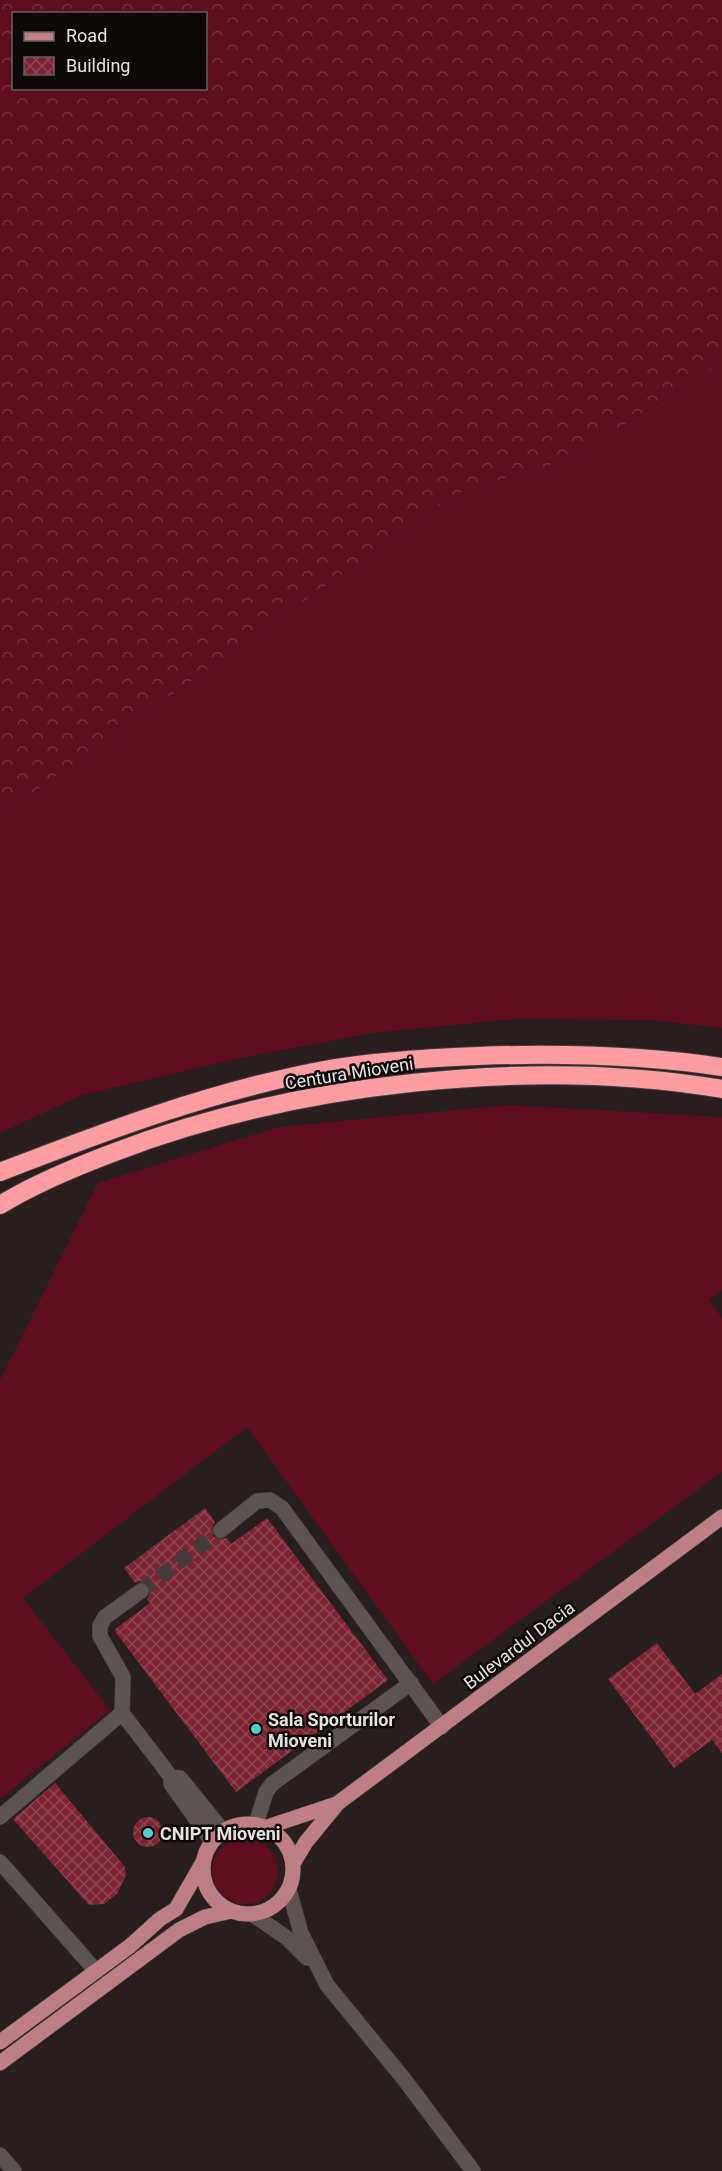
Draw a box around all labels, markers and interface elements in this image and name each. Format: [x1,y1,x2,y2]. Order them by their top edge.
legend [12,12,207,90]
text: Road [66,25,107,46]
text: Building [66,55,130,76]
street label: Centura Mioveni [283,1052,415,1094]
street label: Bulevardul Dacia [459,1596,579,1694]
place label: Sala Sporturilor Mioveni [268,1709,395,1751]
marker: Sala Sporturilor Mioveni [249,1722,263,1736]
place label: CNIPT Mioveni [160,1823,281,1844]
marker: CNIPT Mioveni [141,1826,155,1840]

